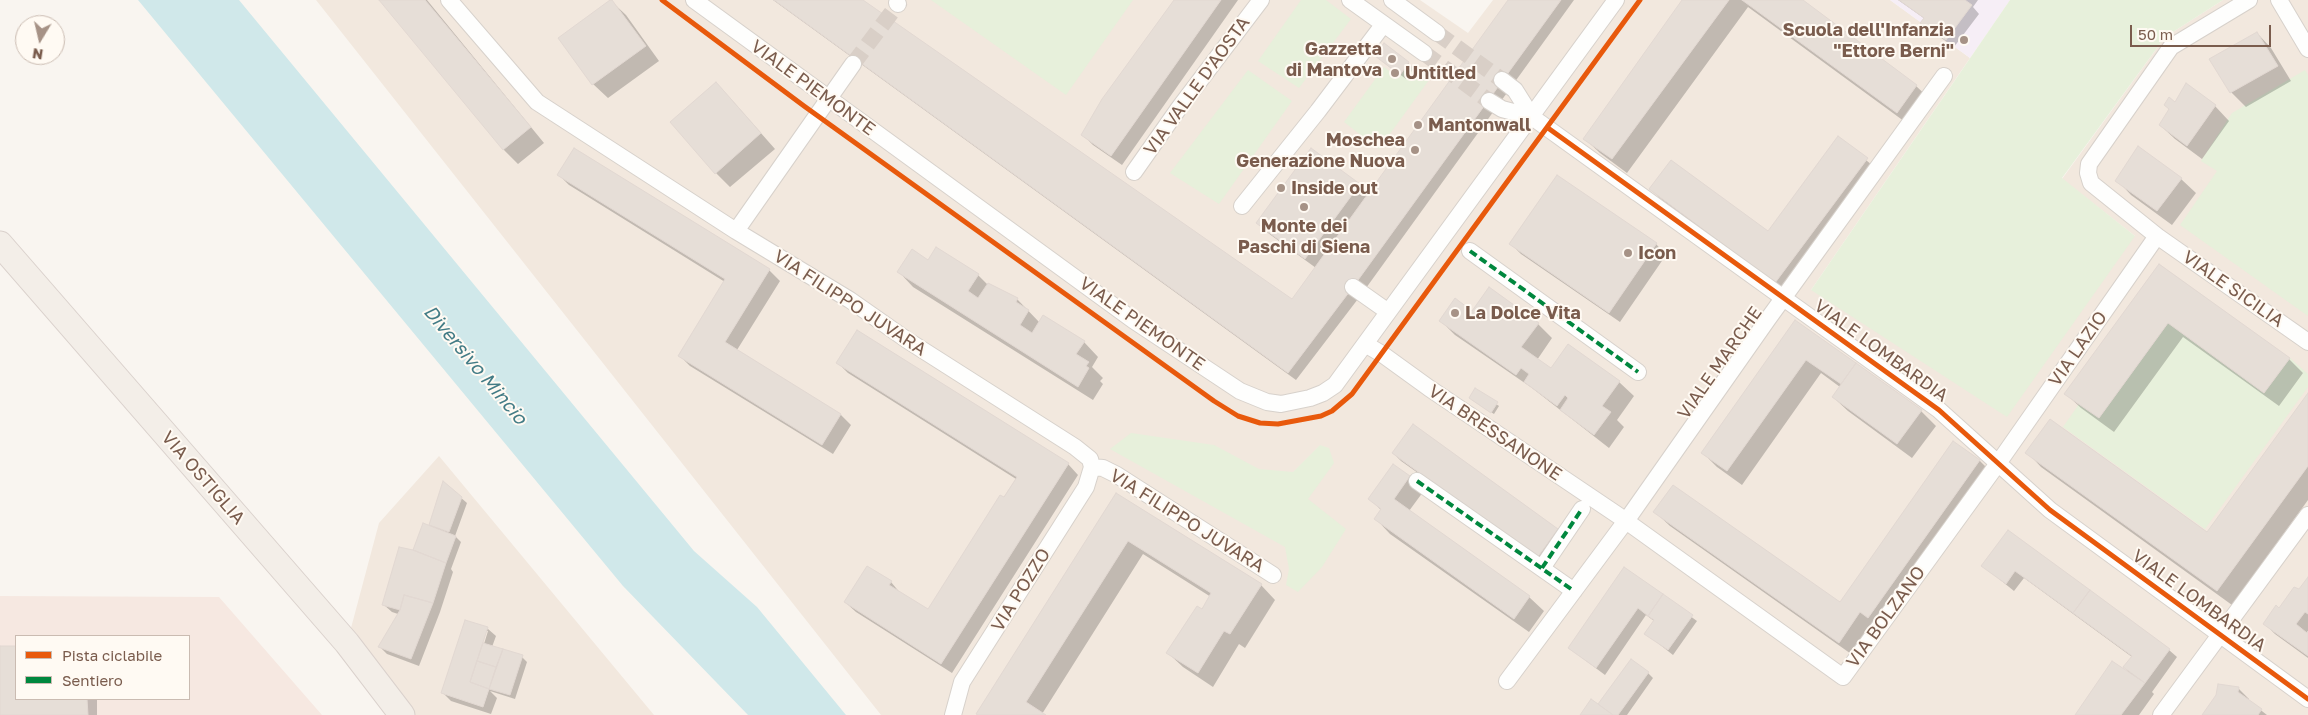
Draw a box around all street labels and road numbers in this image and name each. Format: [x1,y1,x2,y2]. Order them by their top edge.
street label: VIA VALLE D'AOSTA [1139,12,1255,160]
street label: VIALE PIEMONTE [747,36,879,140]
street label: VIA FILIPPO JUVARA [770,246,930,360]
street label: VIALE SICILIA [2178,246,2288,332]
street label: VIALE PIEMONTE [1075,273,1209,375]
street label: VIALE LOMBARDIA [1810,295,1952,407]
street label: VIALE MARCHE [1673,303,1767,423]
street label: VIA LAZIO [2044,307,2112,391]
street label: VIA BRESSANONE [1424,380,1566,486]
street label: VIA OSTIGLIA [157,427,249,529]
street label: VIA FILIPPO JUVARA [1106,465,1268,577]
street label: VIA POZZO [987,544,1055,636]
street label: VIALE LOMBARDIA [2128,545,2270,657]
street label: VIA BOLZANO [1842,562,1930,672]

